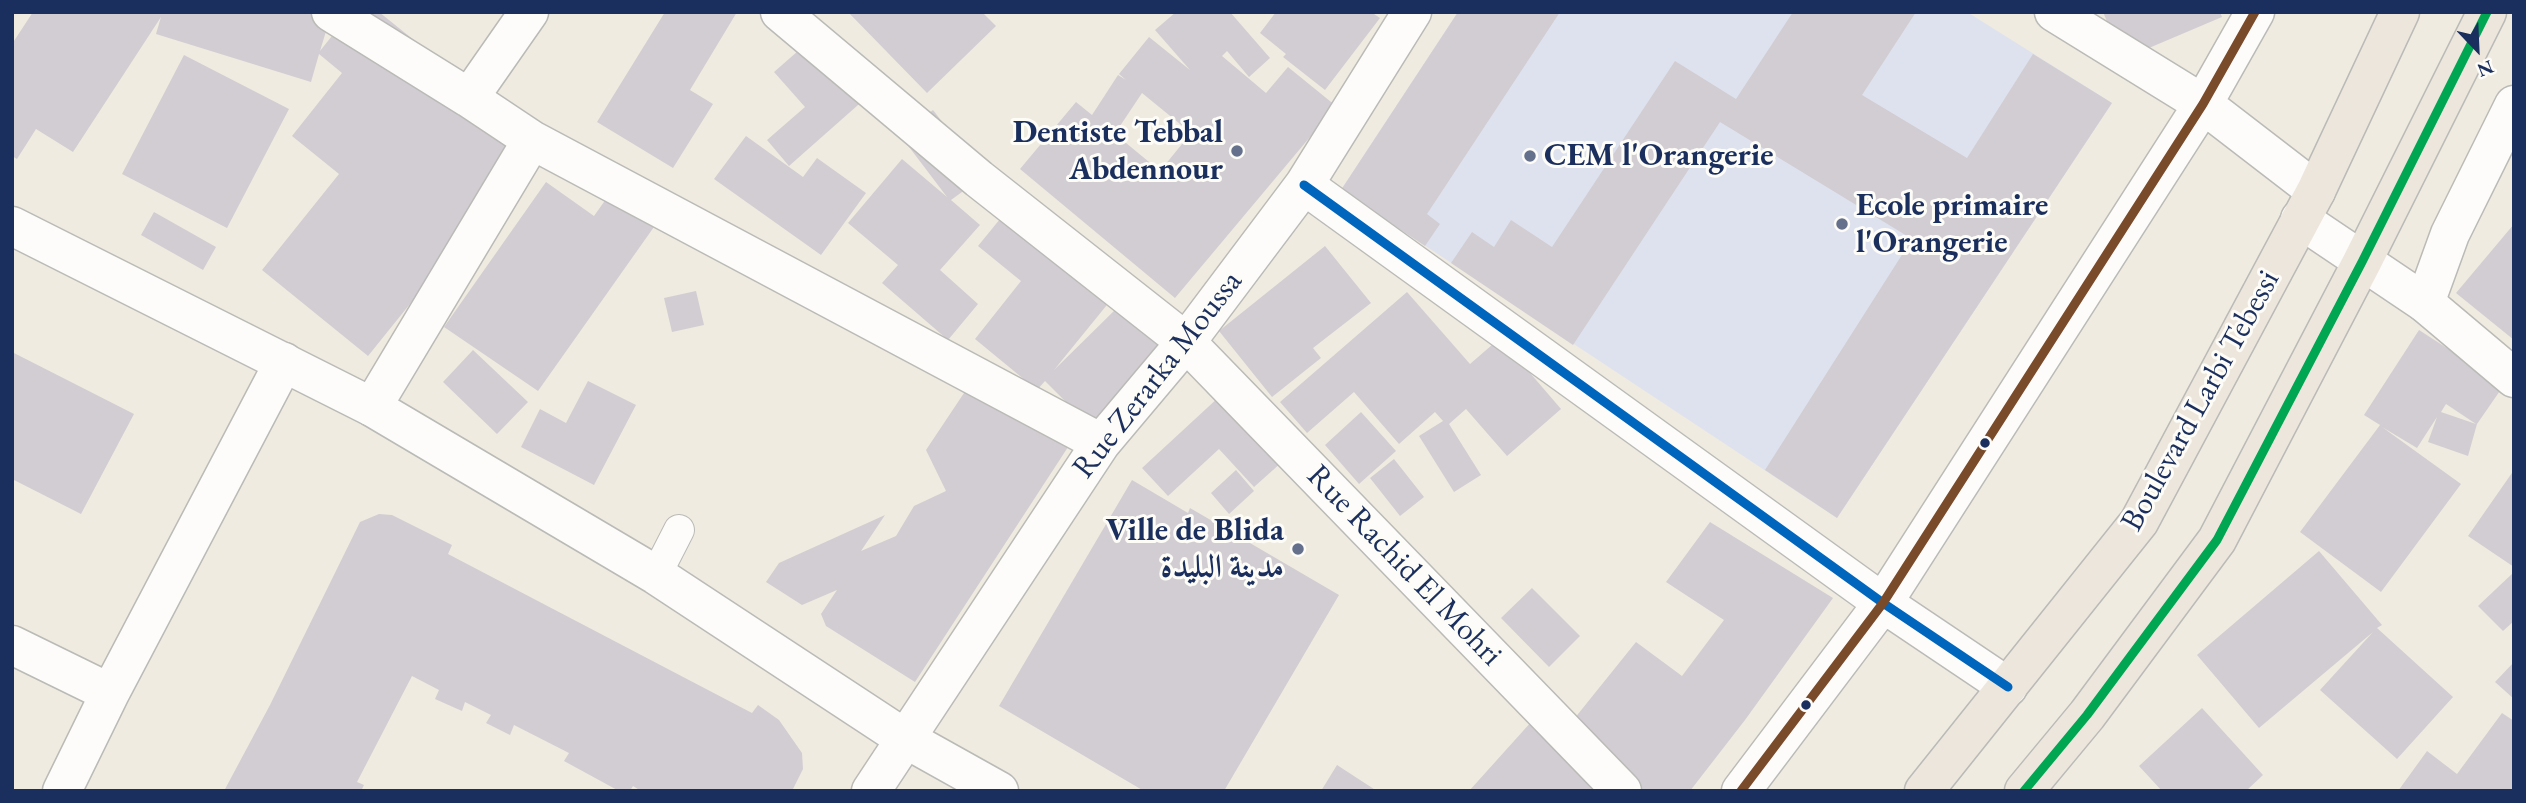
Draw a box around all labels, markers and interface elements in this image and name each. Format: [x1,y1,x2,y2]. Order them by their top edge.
north arrow [2442,14,2512,84]
text: N [2473,54,2497,83]
place label: Dentiste Tebbal Abdennour [1013,114,1223,189]
place label: CEM l'Orangerie [1544,137,1774,175]
marker: Dentiste Tebbal Abdennour [1229,143,1245,159]
marker: CEM l'Orangerie [1522,148,1538,164]
place label: Ecole primaire l'Orangerie [1856,187,2048,262]
marker: Ecole primaire l'Orangerie [1834,216,1850,232]
street label: Rue Zerarka Moussa [1065,263,1251,487]
street label: Boulevard Larbi Tebessi [2113,264,2289,538]
unlabelled marker [1978,436,1992,450]
street label: Rue Rachid El Mohri [1298,457,1510,675]
place label: Ville de Blida مدينة البليدة [1106,512,1284,587]
marker: Ville de Blida مدينة البليدة [1290,541,1306,557]
unlabelled marker [1799,698,1813,712]

